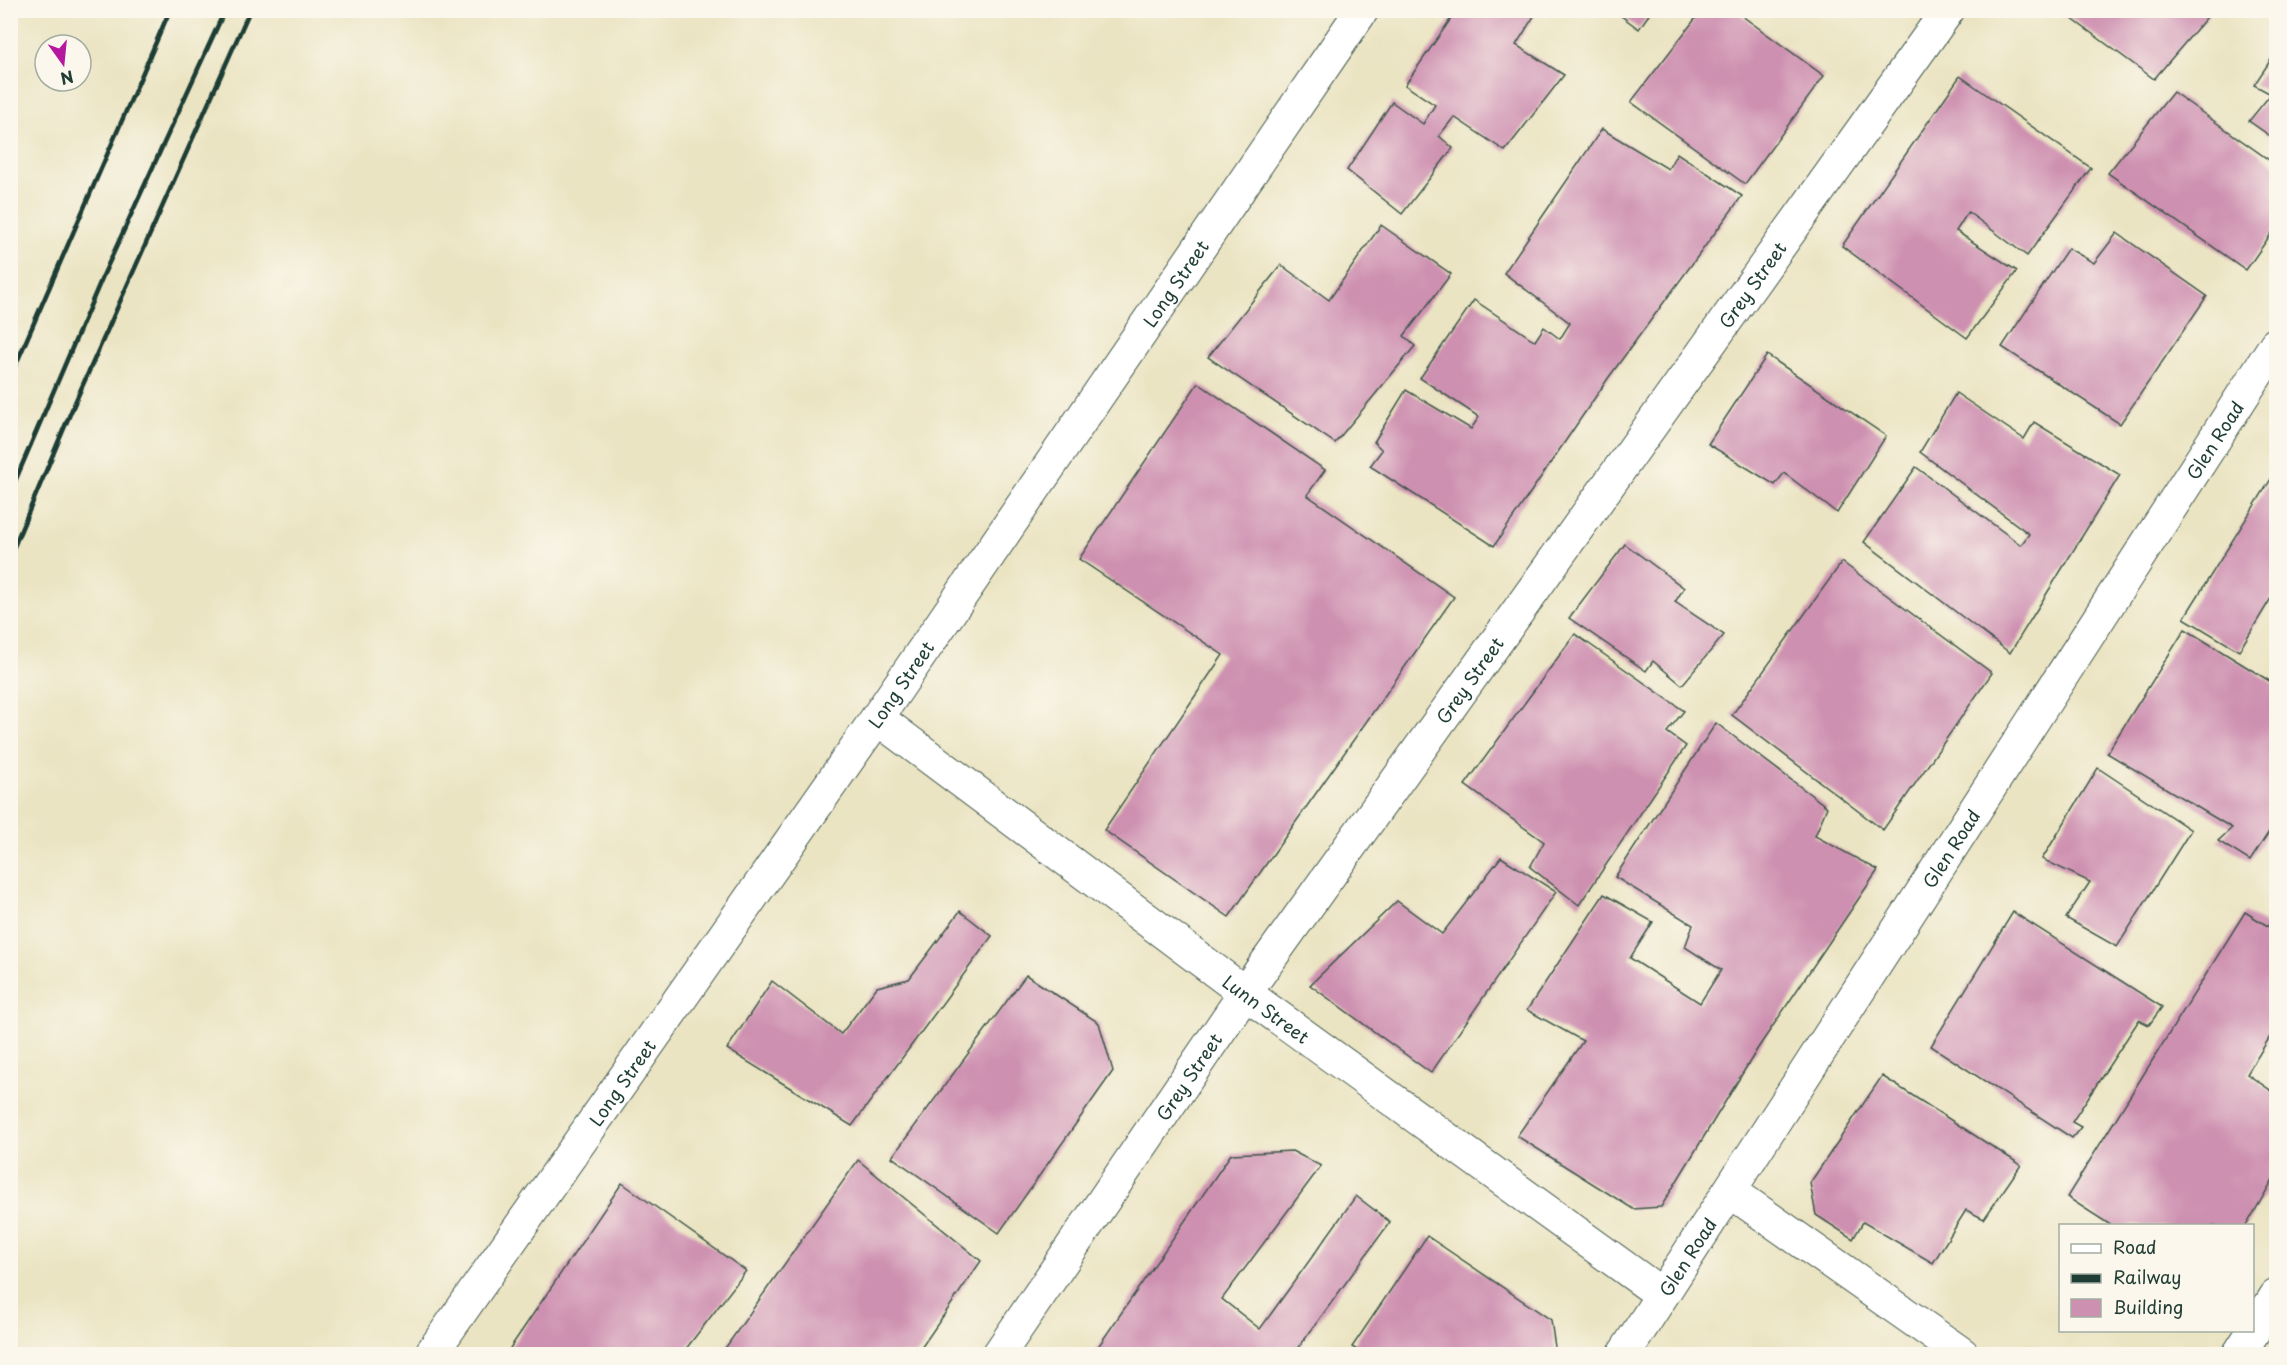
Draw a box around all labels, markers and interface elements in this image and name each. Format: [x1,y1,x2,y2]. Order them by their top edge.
north arrow [33,33,93,93]
text: N [58,65,76,92]
street label: Long Street [1135,234,1214,332]
street label: Grey Street [1711,236,1792,333]
street label: Glen Road [2179,395,2250,485]
street label: Grey Street [1429,631,1509,729]
street label: Long Street [861,635,940,733]
street label: Glen Road [1915,804,1986,893]
street label: Lunn Street [1218,968,1316,1049]
street label: Grey Street [1149,1027,1228,1126]
street label: Long Street [582,1033,662,1131]
street label: Glen Road [1651,1212,1722,1301]
legend [2059,1224,2254,1332]
text: Road [2113,1233,2157,1260]
text: Railway [2113,1263,2181,1290]
text: Building [2113,1293,2183,1320]

